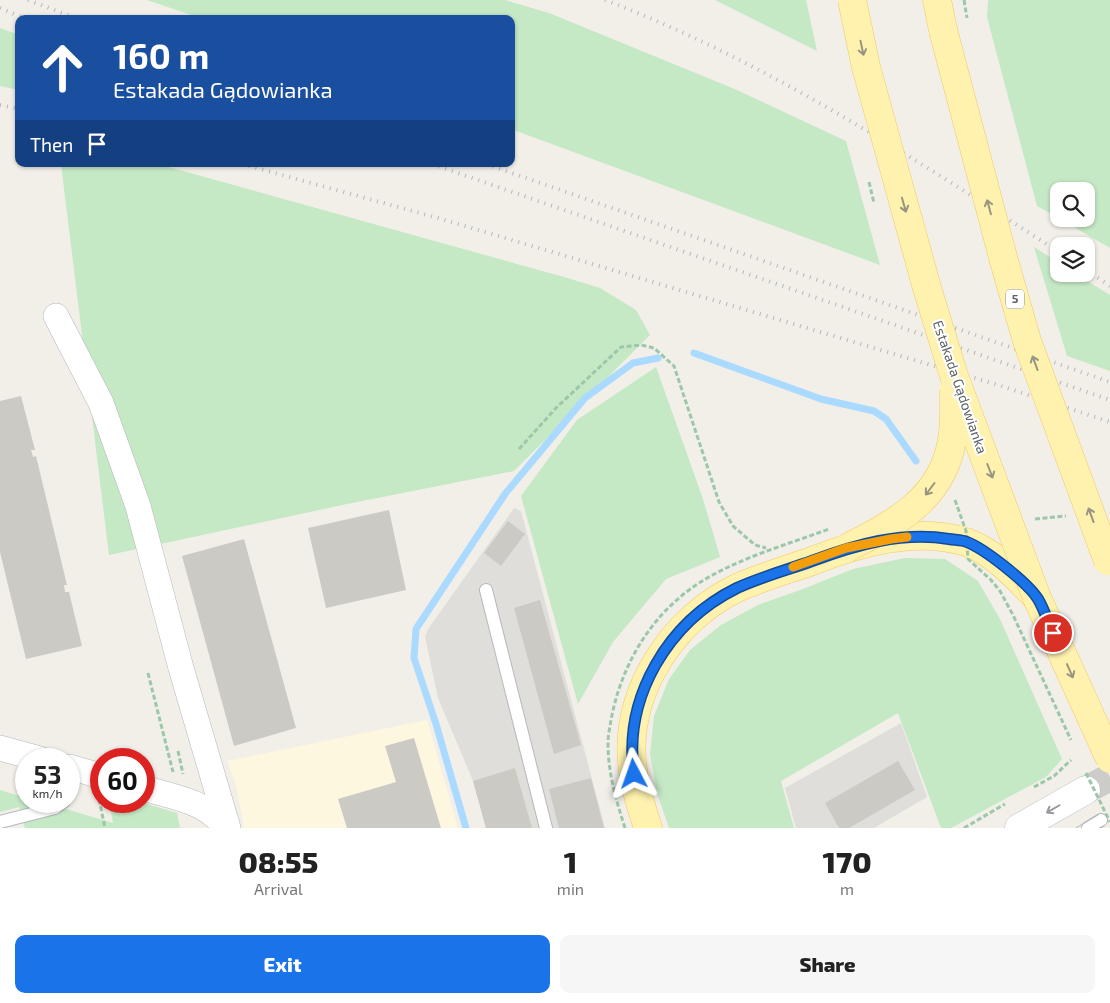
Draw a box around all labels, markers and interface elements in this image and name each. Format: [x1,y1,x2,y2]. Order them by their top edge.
text: 160 m [113,34,209,76]
icon: ahead [30,35,95,100]
one-way arrow [858,39,867,55]
text: Estakada Gądowianka [113,76,332,102]
icon: arrive [83,130,111,158]
text: Then [30,133,73,156]
map controls [1050,182,1095,282]
button: search [1050,182,1095,227]
one-way arrow [900,196,910,212]
one-way arrow [984,199,994,215]
button: layers [1050,237,1095,282]
road number: 5 [1006,290,1024,308]
street label: Estakada Gądowianka [930,318,991,456]
one-way arrow [1030,356,1039,371]
one-way arrow [986,463,995,478]
one-way arrow [924,482,935,495]
one-way arrow [1086,508,1095,524]
pin [1032,612,1074,654]
icon: arrive [1039,619,1067,647]
one-way arrow [1065,663,1075,678]
position arrow [607,747,659,799]
speed limit sign: 60 [90,748,155,813]
text: 53 [34,759,61,789]
text: km/h [33,786,62,800]
one-way arrow [1045,804,1060,814]
text: 08:55 [238,843,318,879]
text: 1 [564,843,577,879]
text: 170 [823,843,872,879]
text: Arrival [254,879,303,898]
text: min [557,879,584,898]
text: m [840,879,854,898]
button: Exit [15,935,550,993]
button: Share [560,935,1095,993]

